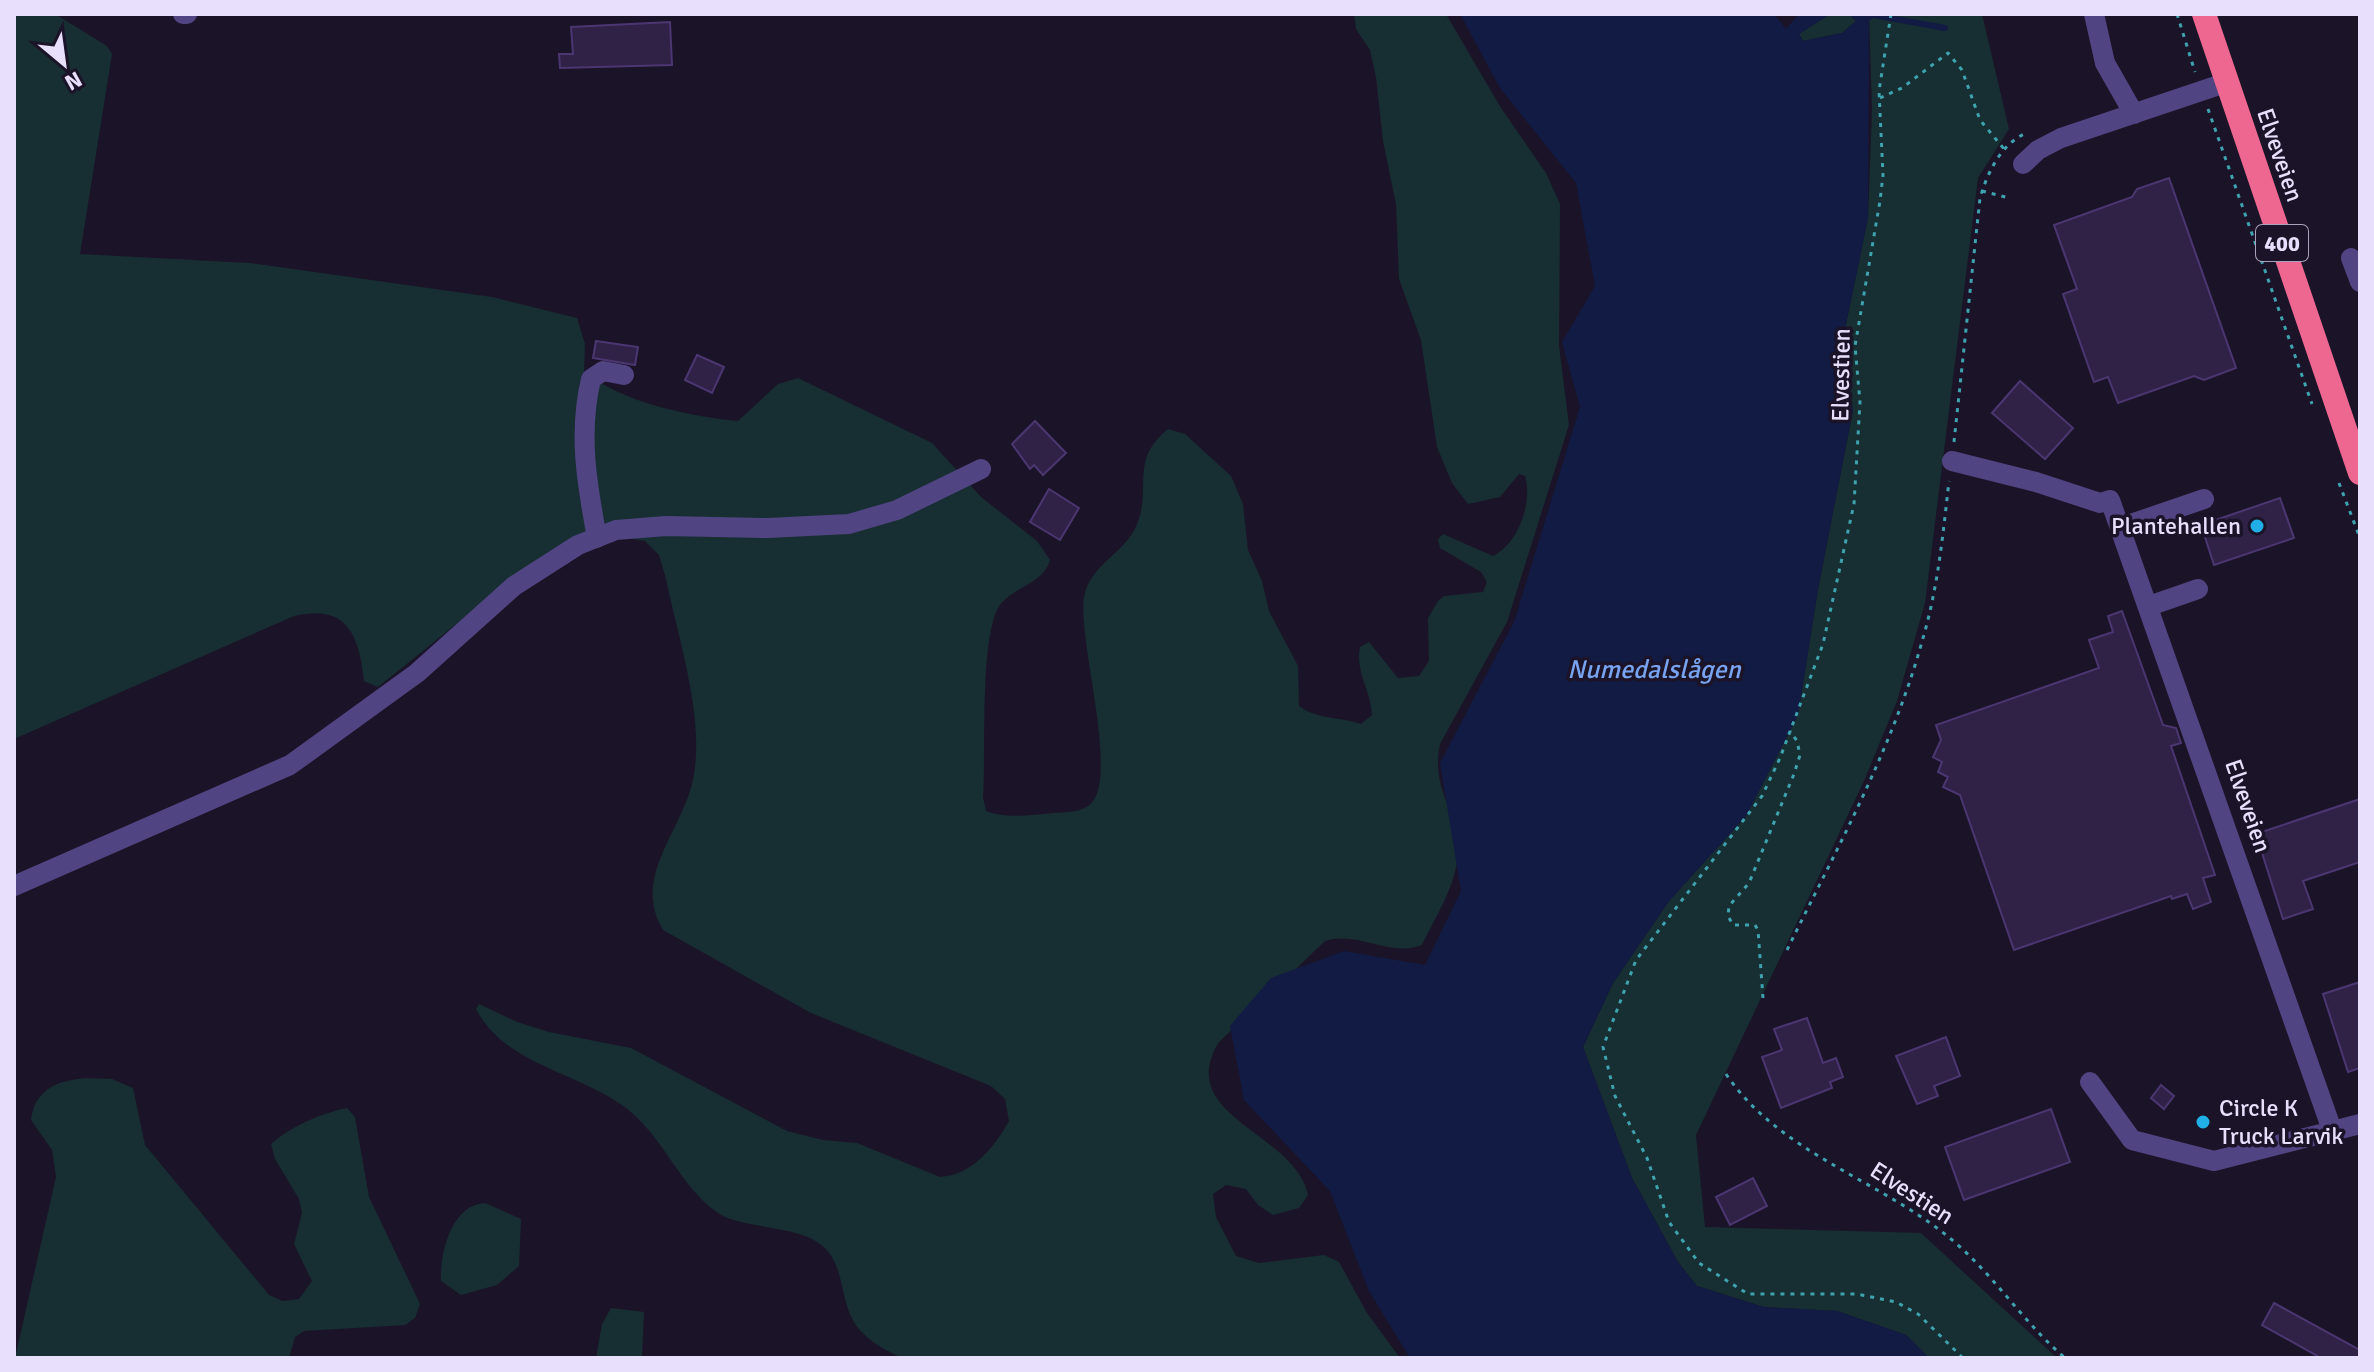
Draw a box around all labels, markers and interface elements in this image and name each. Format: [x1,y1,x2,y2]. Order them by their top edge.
north arrow [24,24,104,104]
text: N [60,66,87,97]
street label: Elveveien [2250,104,2310,206]
road number: 400 [2256,225,2308,261]
street label: Elvestien [1825,328,1857,422]
place label: Plantehallen [2111,511,2241,541]
marker: Plantehallen [2248,517,2266,535]
water label: Numedalslågen [1567,654,1741,686]
street label: Elveveien [2218,755,2278,857]
place label: Circle K Truck Larvik [2219,1093,2343,1151]
marker: Circle K Truck Larvik [2194,1113,2212,1131]
street label: Elvestien [1865,1155,1959,1231]

